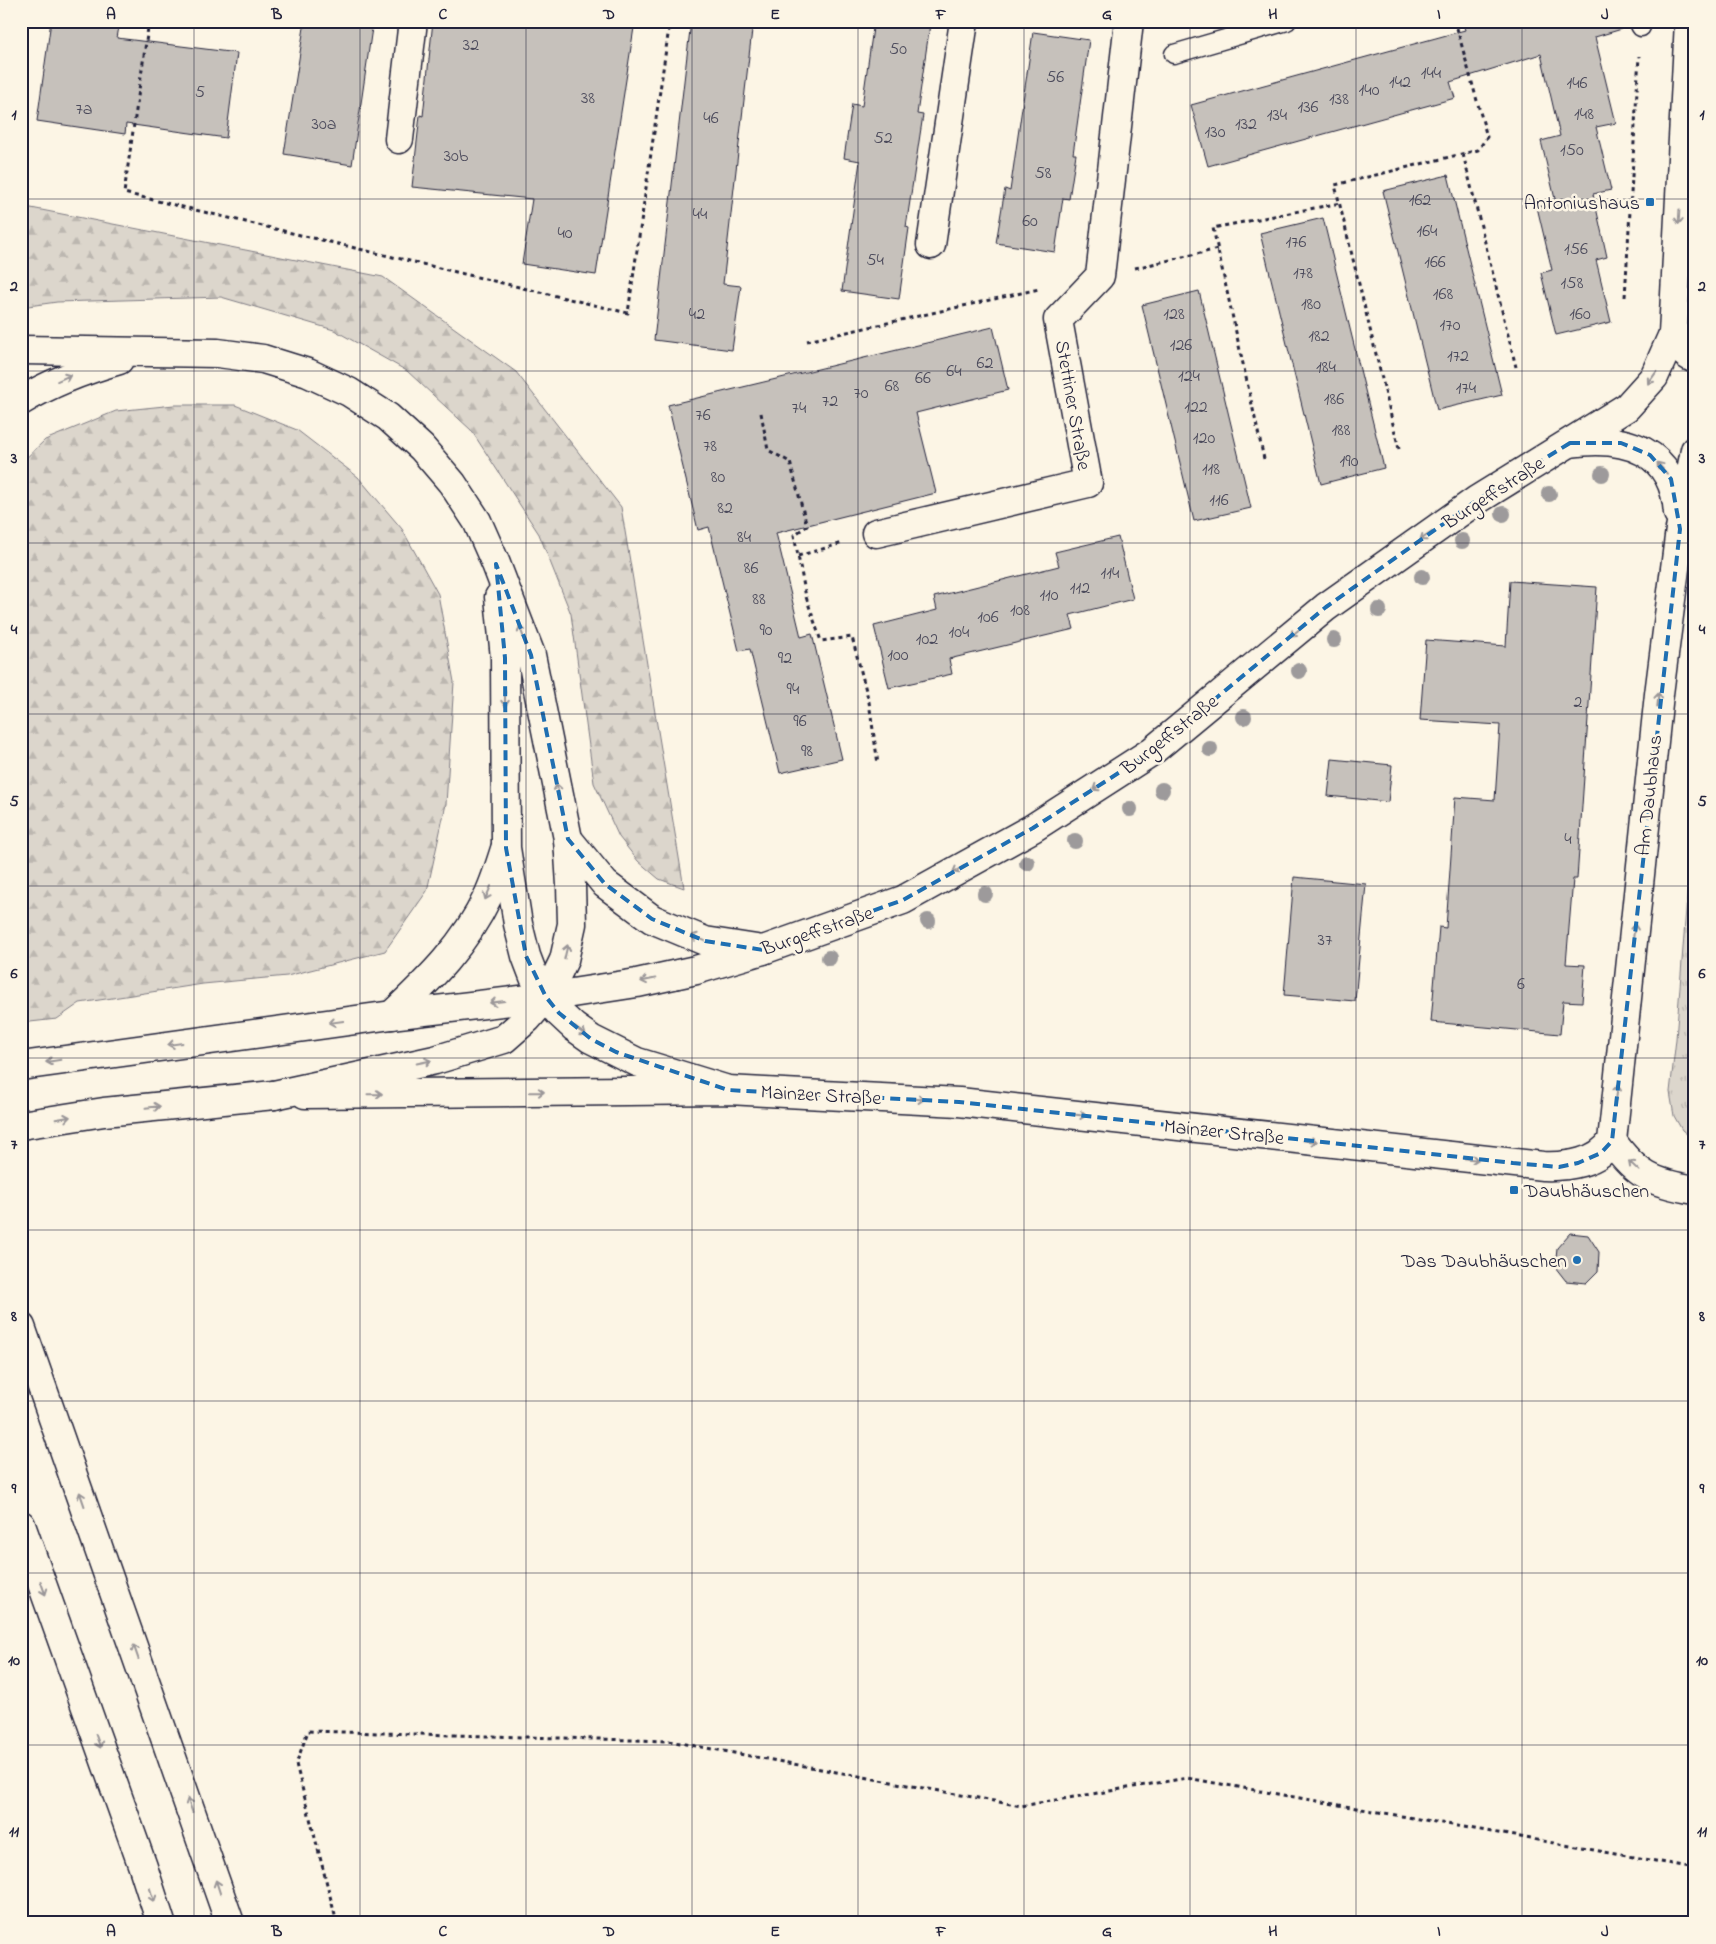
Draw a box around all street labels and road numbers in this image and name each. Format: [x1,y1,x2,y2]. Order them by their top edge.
street label: Stettiner Straße [1046,338,1097,473]
street label: Burgeffstraße [1437,450,1552,539]
street label: Burgeffstraße [1115,689,1226,785]
street label: Am Daubhaus [1630,733,1671,857]
street label: Burgeffstraße [757,900,878,966]
street label: Mainzer Straße [760,1079,882,1114]
street label: Mainzer Straße [1162,1113,1285,1154]

